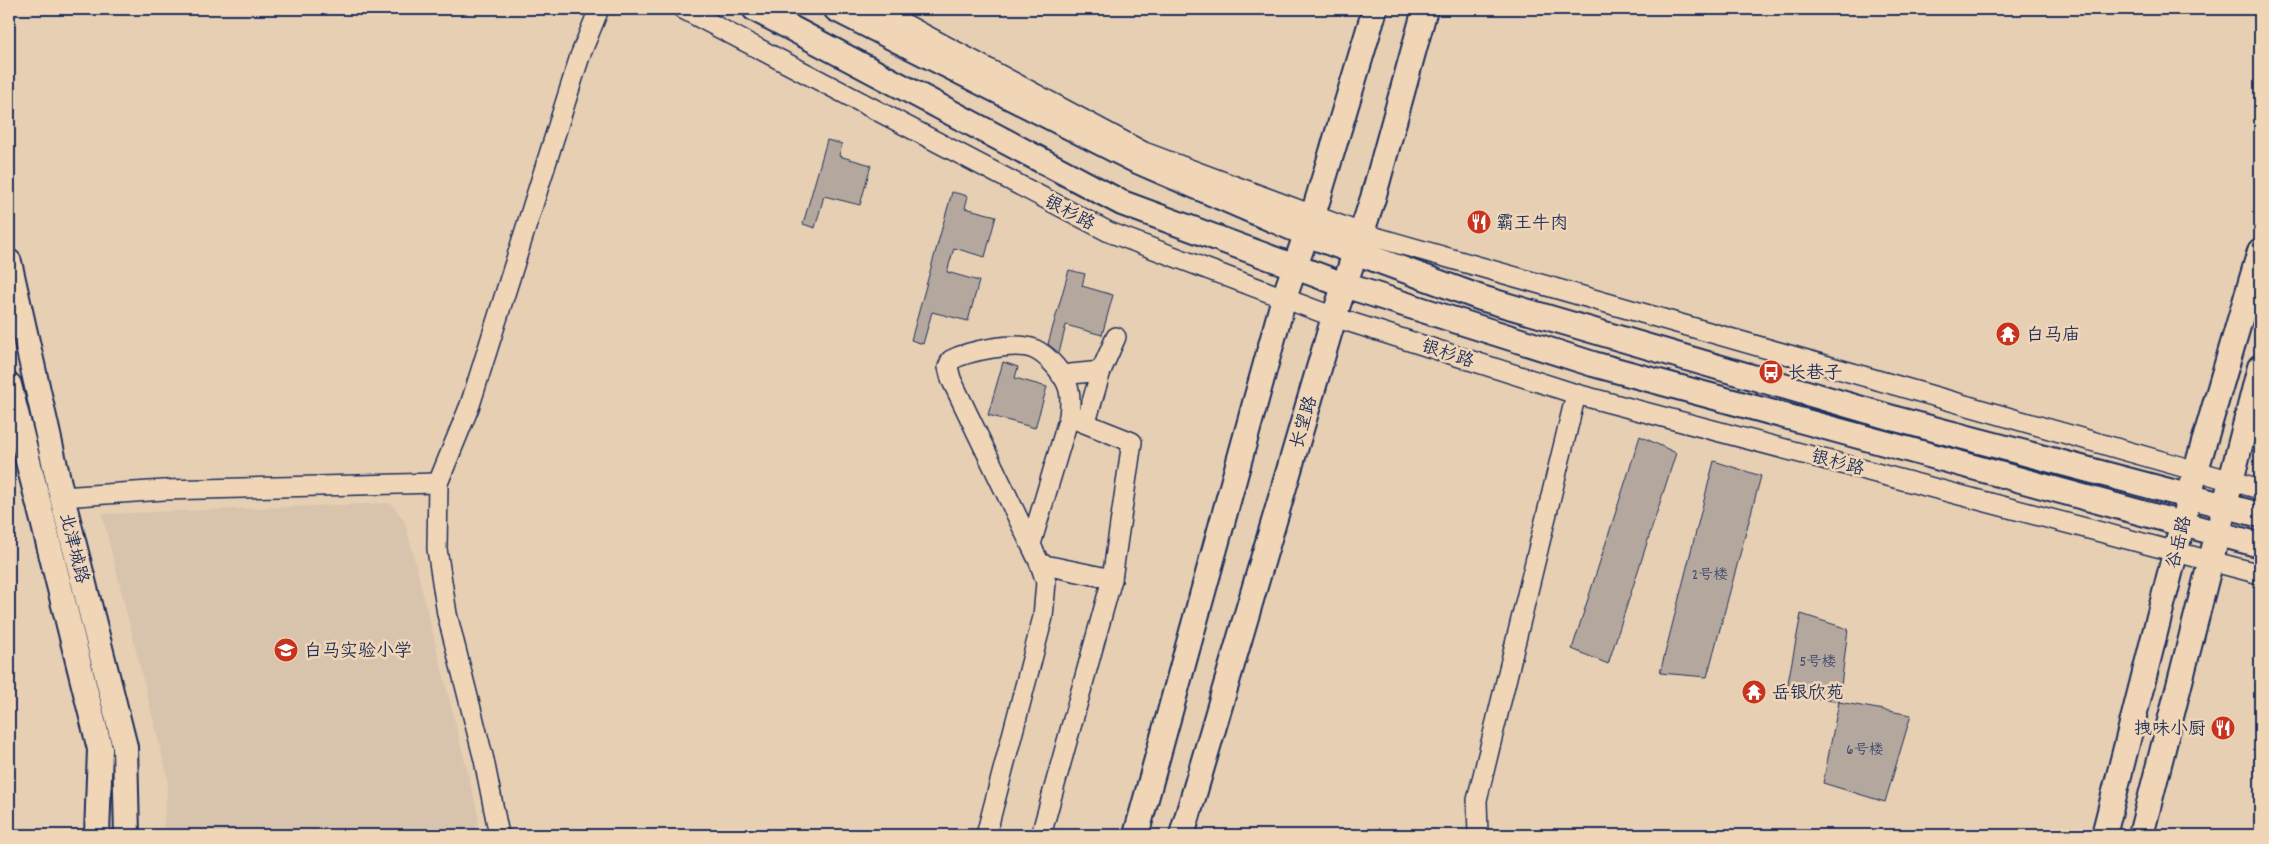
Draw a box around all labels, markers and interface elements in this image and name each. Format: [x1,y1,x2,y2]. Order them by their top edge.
street label: 银杉路 [1039,190,1099,238]
restaurant icon: 霸王牛肉 [1466,209,1492,235]
place label: 霸王牛肉 [1496,212,1568,237]
temple icon: 白马庙 [1995,321,2021,347]
place label: 白马庙 [2026,324,2080,349]
street label: 银杉路 [1418,335,1477,376]
bus stop icon: 长巷子 [1758,359,1784,385]
place label: 长巷子 [1788,362,1842,387]
street label: 长望路 [1286,393,1325,452]
street label: 银杉路 [1808,445,1867,483]
street label: 北津城路 [52,511,93,587]
street label: 谷岳路 [2162,513,2199,572]
house number: 2号楼 [1692,565,1728,587]
school or university icon: 白马实验小学 [273,637,299,663]
place label: 白马实验小学 [304,640,412,665]
house number: 5号楼 [1800,652,1836,674]
temple icon: 岳银欣苑 [1741,679,1767,705]
place label: 岳银欣苑 [1772,682,1844,707]
restaurant icon: 拽味小厨 [2210,715,2236,741]
place label: 拽味小厨 [2134,718,2206,743]
house number: 6号楼 [1846,740,1884,762]

